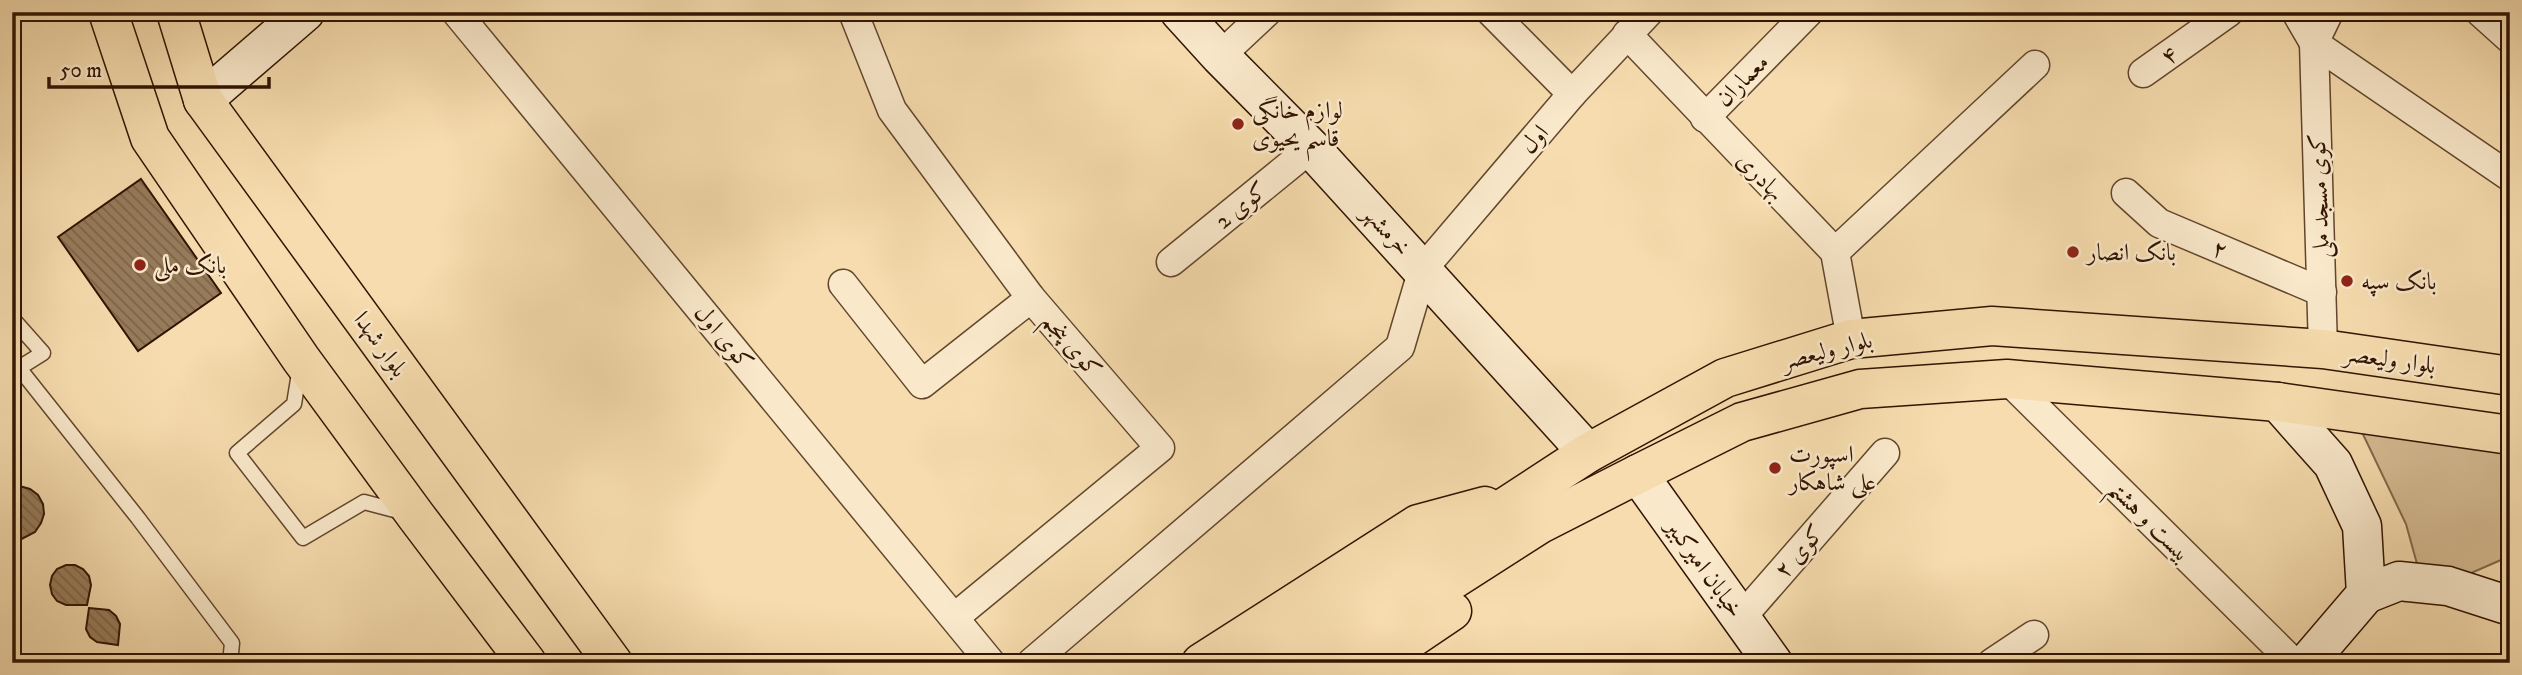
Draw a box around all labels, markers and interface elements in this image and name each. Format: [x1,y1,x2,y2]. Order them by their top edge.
street label: ۴ [2155,40,2184,72]
scale bar [49,46,270,90]
street label: معماران [1710,48,1776,114]
text: 50 m [60,58,102,84]
place label: لوازم خانگی قاسم یحیوی [1252,96,1343,162]
marker: لوازم خانگی قاسم یحیوی [1230,116,1246,132]
street label: اول [1514,119,1556,161]
street label: کوی مسجد ملی [2303,133,2338,259]
street label: بهادری [1730,146,1791,208]
street label: کوی 2 [1209,175,1274,236]
street label: خرمشهر [1353,197,1417,262]
street label: ۲ [2207,233,2232,266]
place label: بانک انصار [2085,238,2176,268]
marker: بانک انصار [2065,244,2081,260]
place label: بانک ملی [154,251,226,282]
marker: بانک ملی [132,257,148,273]
place label: بانک سپه [2361,267,2437,297]
marker: بانک سپه [2339,273,2355,289]
street label: کوی اول [687,299,759,377]
street label: بلوار شهدا [346,306,414,383]
street label: کوی پنجم [1030,307,1108,388]
street label: بلوار ولیعصر [1776,325,1876,377]
street label: بلوار ولیعصر [2339,338,2438,381]
place label: اسپورت علی شاهکار [1787,440,1876,499]
marker: اسپورت علی شاهکار [1767,460,1783,476]
street label: بیست و هشتم [2096,474,2197,575]
street label: خیابان امیرکبیر [1656,511,1750,624]
street label: کوی ۲ [1768,519,1831,585]

